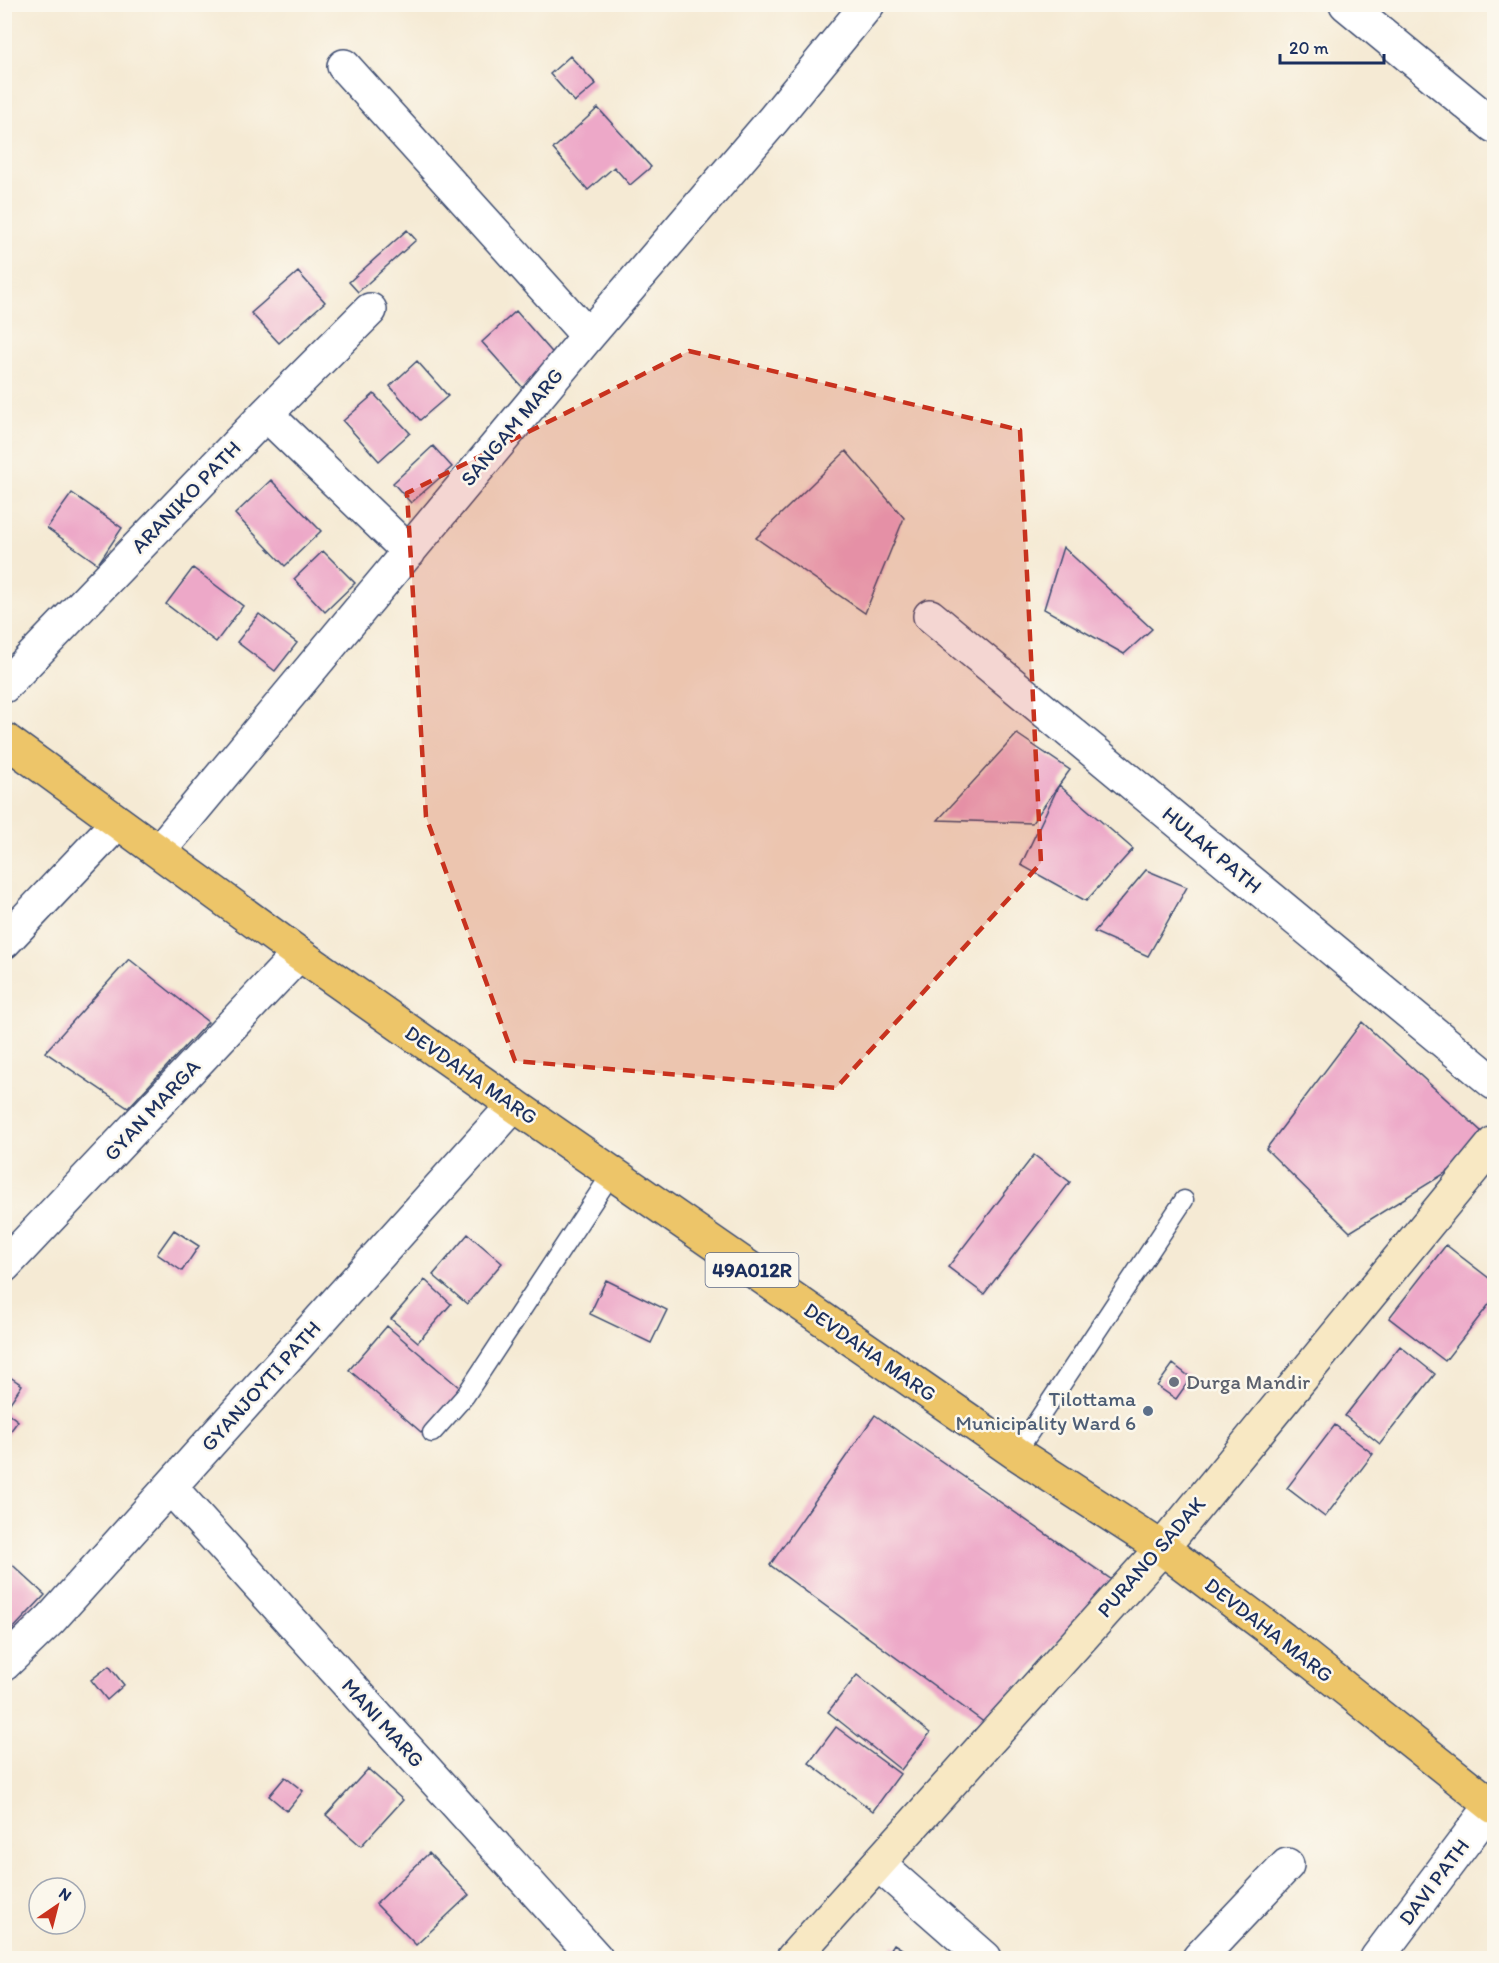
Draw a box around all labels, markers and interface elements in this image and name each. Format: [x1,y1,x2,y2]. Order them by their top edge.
scale bar [1280,27,1384,65]
text: 20 m [1289,37,1329,59]
street label: SANGAM MARG [455,363,568,491]
street label: ARANIKO PATH [126,435,246,558]
street label: HULAK PATH [1157,801,1267,899]
street label: DEVDAHA MARG [400,1020,542,1129]
street label: GYAN MARGA [98,1053,205,1166]
road number: 49A012R [706,1253,798,1287]
street label: DEVDAHA MARG [799,1297,941,1406]
street label: GYANJOYTI PATH [196,1315,326,1456]
place label: Durga Mandir [1186,1369,1310,1394]
marker: Durga Mandir [1167,1375,1181,1389]
place label: Tilottama Municipality Ward 6 [956,1386,1136,1435]
marker: Tilottama Municipality Ward 6 [1141,1404,1155,1418]
street label: PURANO SADAK [1091,1491,1210,1622]
street label: DEVDAHA MARG [1200,1572,1338,1687]
street label: MANI MARG [337,1673,430,1772]
street label: DAVI PATH [1393,1834,1474,1930]
north arrow [27,1876,87,1936]
text: N [55,1883,75,1905]

